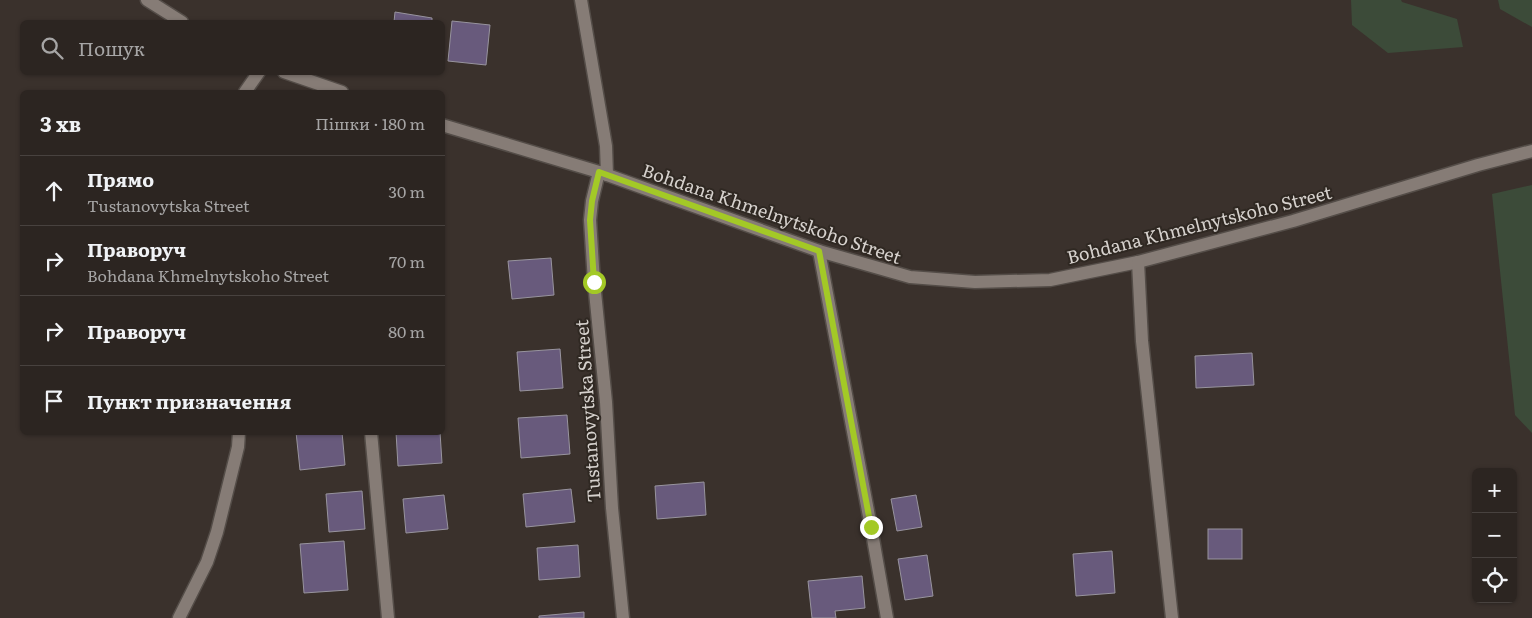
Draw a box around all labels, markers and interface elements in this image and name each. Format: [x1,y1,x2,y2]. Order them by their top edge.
search box [20,20,445,75]
icon: search [38,34,66,62]
text: Пошук [78,34,145,62]
text: 3 хв [40,107,81,138]
text: Пішки · 180 m [315,111,425,135]
street label: Bohdana Khmelnytskoho Street [639,156,906,270]
text: Прямо [87,165,154,193]
icon: ahead [40,177,68,205]
street label: Bohdana Khmelnytskoho Street [1064,178,1335,270]
text: 30 m [388,179,425,203]
text: Tustanovytska Street [87,193,250,217]
text: Праворуч [87,235,186,263]
icon: right [40,247,68,275]
text: 70 m [389,249,425,273]
text: Bohdana Khmelnytskoho Street [87,263,329,287]
route start [583,271,606,294]
icon: right [40,317,68,345]
text: Праворуч [87,317,186,345]
street label: Tustanovytska Street [567,318,607,503]
text: 80 m [388,319,425,343]
icon: arrive [40,387,68,415]
text: Пункт призначення [87,387,291,415]
map controls [1472,468,1517,603]
button: + [1472,468,1517,513]
button: − [1472,513,1517,558]
route end [860,516,883,539]
button: locate [1472,558,1517,603]

